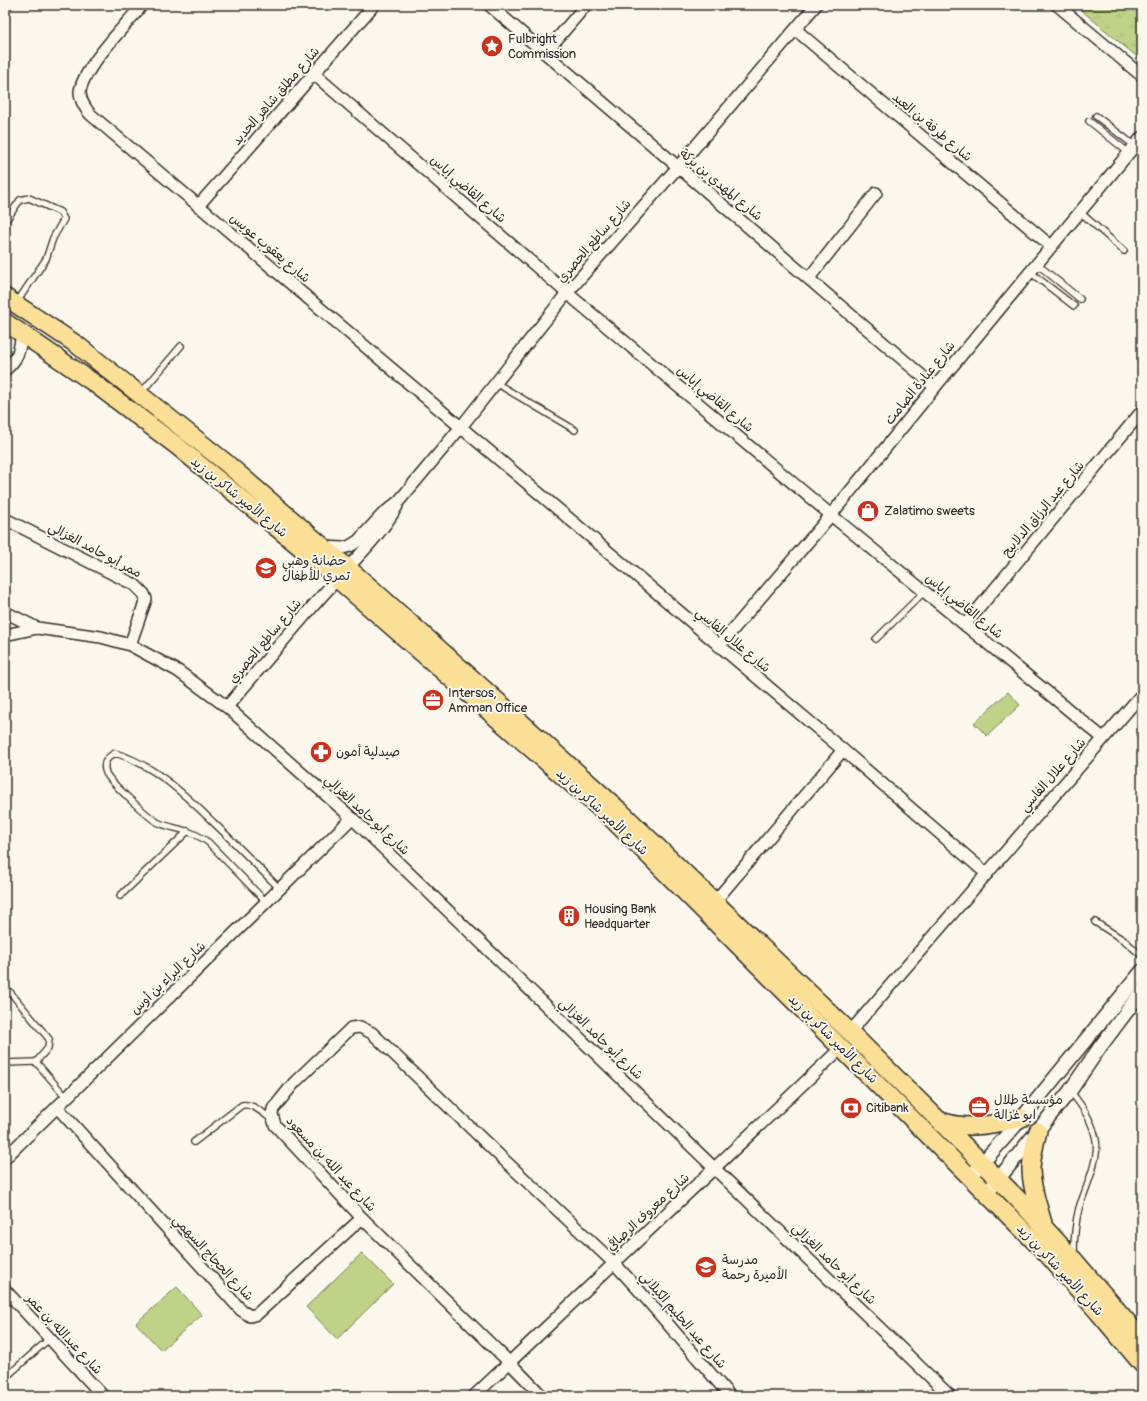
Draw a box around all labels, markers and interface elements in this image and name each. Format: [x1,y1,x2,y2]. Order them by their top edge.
place label: Fulbright Commission [508,31,576,62]
place icon: Fulbright Commission [479,33,505,59]
street label: شارع مطلق شاهر الحديد [229,43,324,149]
street label: شارع طرفة بن العبد [888,89,975,166]
street label: شارع المهدي بن بركة [676,146,766,225]
street label: شارع القاضي إياس [425,152,509,229]
street label: شارع ساطع الحصري [553,196,636,287]
street label: شارع يعقوب عويس [226,210,313,287]
street label: شارع عبادة الصامت [881,338,959,429]
street label: شارع القاضي إياس [671,362,757,438]
street label: شارع الأمير شاكر بن زيد [187,452,291,542]
street label: شارع عبد الرزاق الدلابيح [998,458,1089,561]
shop icon: Zalatimo sweets [855,498,881,524]
place label: Zalatimo sweets [884,503,975,519]
street label: ممر أبو حامد الغزالي [44,519,144,584]
place label: حضانة وهبي تمري للأطفال [282,553,350,585]
school or university icon: حضانة وهبي تمري للأطفال [253,555,279,581]
street label: شارع القاضي إياس [920,570,1006,645]
street label: شارع ساطع الحصري [225,595,307,688]
street label: شارع علال الفاسي [690,604,774,678]
place label: Intersos, Amman Office [448,685,528,716]
office icon: Intersos, Amman Office [420,687,446,713]
street label: شارع علال الفاسي [1017,735,1092,817]
pharmacy icon: صيدلية أمون [308,739,334,765]
place label: صيدلية أمون [336,744,400,760]
street label: شارع الأمير شاكر بن زيد [552,765,652,859]
street label: شارع أبو حامد الغزالي [319,771,413,861]
place label: Housing Bank Headquarter [584,901,657,932]
building icon: Housing Bank Headquarter [556,903,582,929]
street label: شارع البراء بن أوس [127,938,210,1019]
street label: شارع الأمير شاكر بن زيد [784,990,882,1088]
street label: شارع أبو حامد الغزالي [554,995,646,1085]
place label: مؤسسة طلال ابو غزالة [994,1092,1063,1123]
office icon: مؤسسة طلال ابو غزالة [966,1094,992,1120]
bank icon: Citibank [838,1095,864,1121]
place label: Citibank [866,1100,909,1116]
street label: شارع عبد الله بن مسعود [282,1113,379,1216]
street label: شارع معروف الرصافي [603,1169,693,1255]
street label: شارع الحجاج السهمي [167,1212,257,1306]
street label: شارع أبو حامد الغزالي [787,1220,879,1310]
street label: شارع الأمير شاكر بن زيد [1013,1220,1107,1320]
place label: مدرسة الأميرة رحمة [722,1252,787,1283]
school or university icon: مدرسة الأميرة رحمة [693,1254,719,1280]
street label: شارع عبد الحليم الكيلاني [634,1268,730,1374]
street label: شارع عبدالله بن عمر [21,1289,106,1378]

